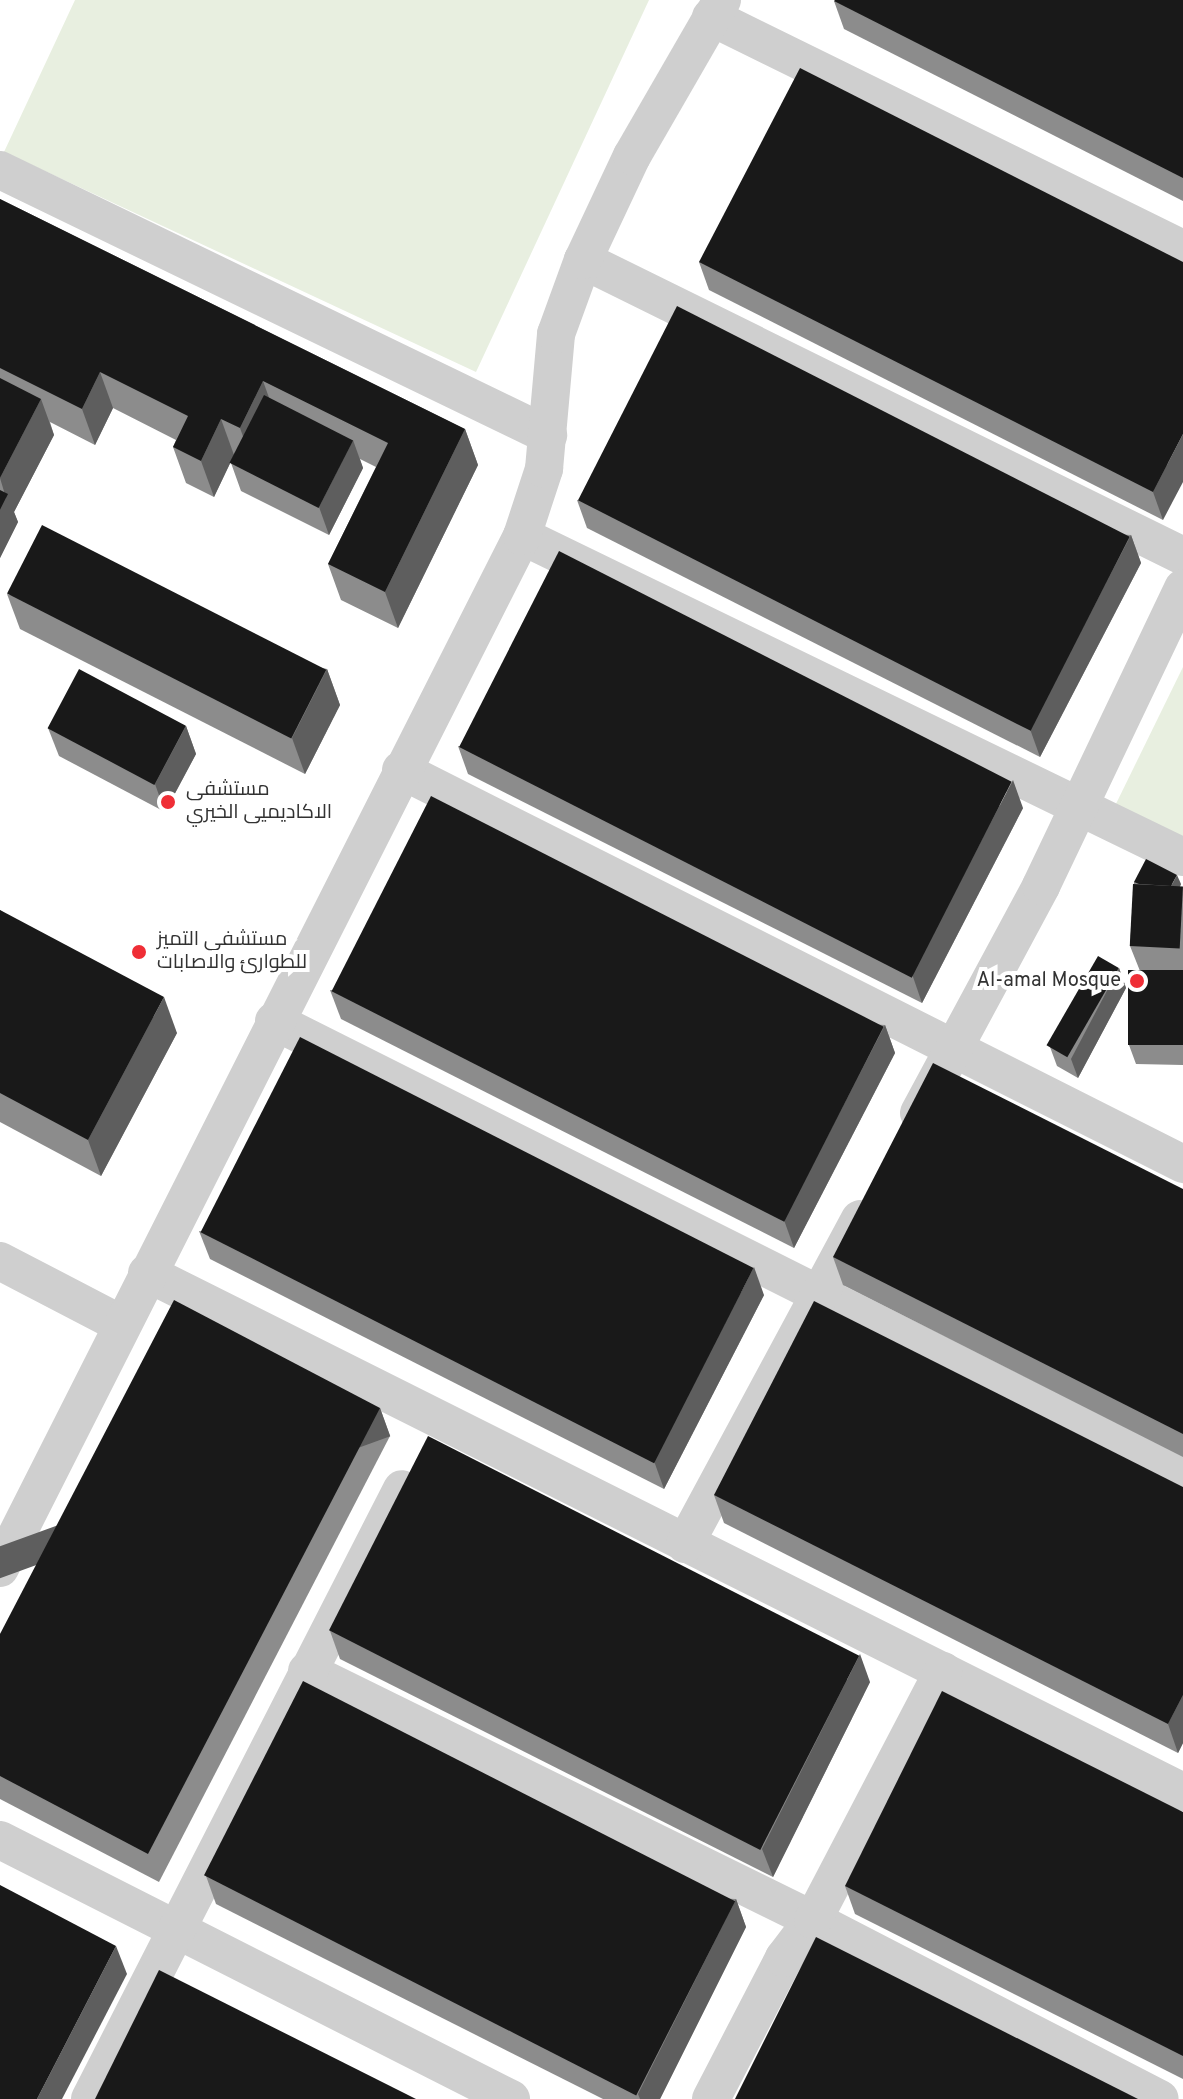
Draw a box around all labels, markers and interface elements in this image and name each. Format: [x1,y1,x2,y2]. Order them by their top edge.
place label: مستشفى الاكاديميى الخيري [186,778,332,825]
marker: مستشفى الاكاديميى الخيري [157,791,179,813]
place label: مستشفى التميز للطوارئ والاصابات [157,928,307,975]
marker: مستشفى التميز للطوارئ والاصابات [128,941,150,963]
place label: Al-amal Mosque [976,969,1121,993]
marker: Al-amal Mosque [1128,972,1146,990]

